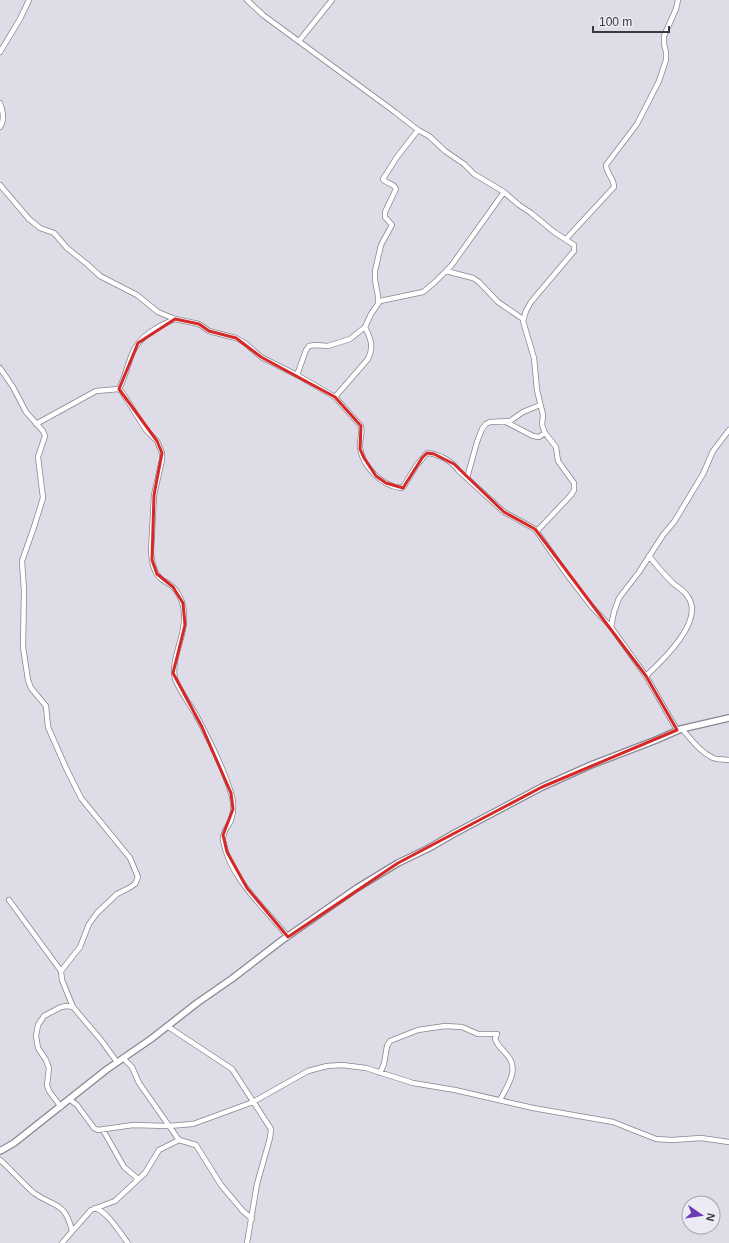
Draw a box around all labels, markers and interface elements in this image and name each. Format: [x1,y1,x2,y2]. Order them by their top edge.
scale bar [593,8,669,34]
text: 100 m [599,15,632,29]
north arrow [681,1195,721,1235]
text: N [704,1212,717,1223]

